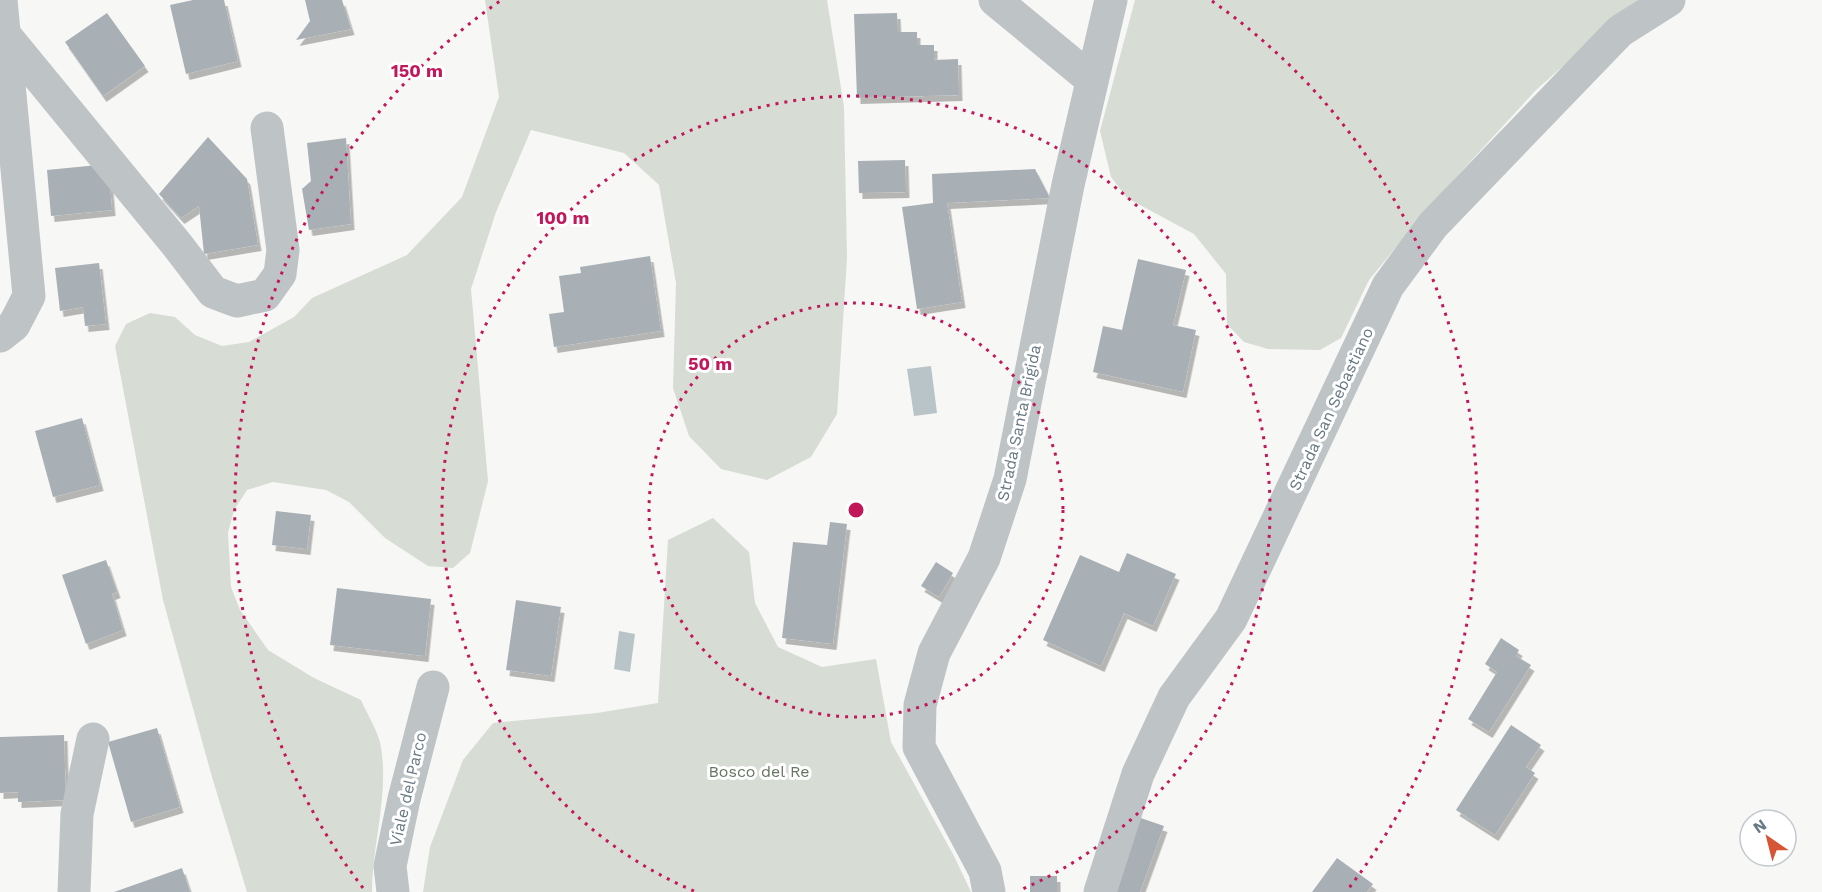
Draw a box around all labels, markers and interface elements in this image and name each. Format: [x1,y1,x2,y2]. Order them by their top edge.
text: 150 m [391,60,443,81]
text: 100 m [536,207,590,228]
street label: Strada San Sebastiano [1285,325,1377,493]
street label: Strada Santa Brigida [993,343,1045,503]
text: 50 m [688,353,732,374]
centre of rings [846,500,866,520]
street label: Viale del Parco [386,730,430,848]
park label: Bosco del Re [708,762,810,781]
north arrow [1738,808,1798,868]
text: N [1749,815,1770,837]

